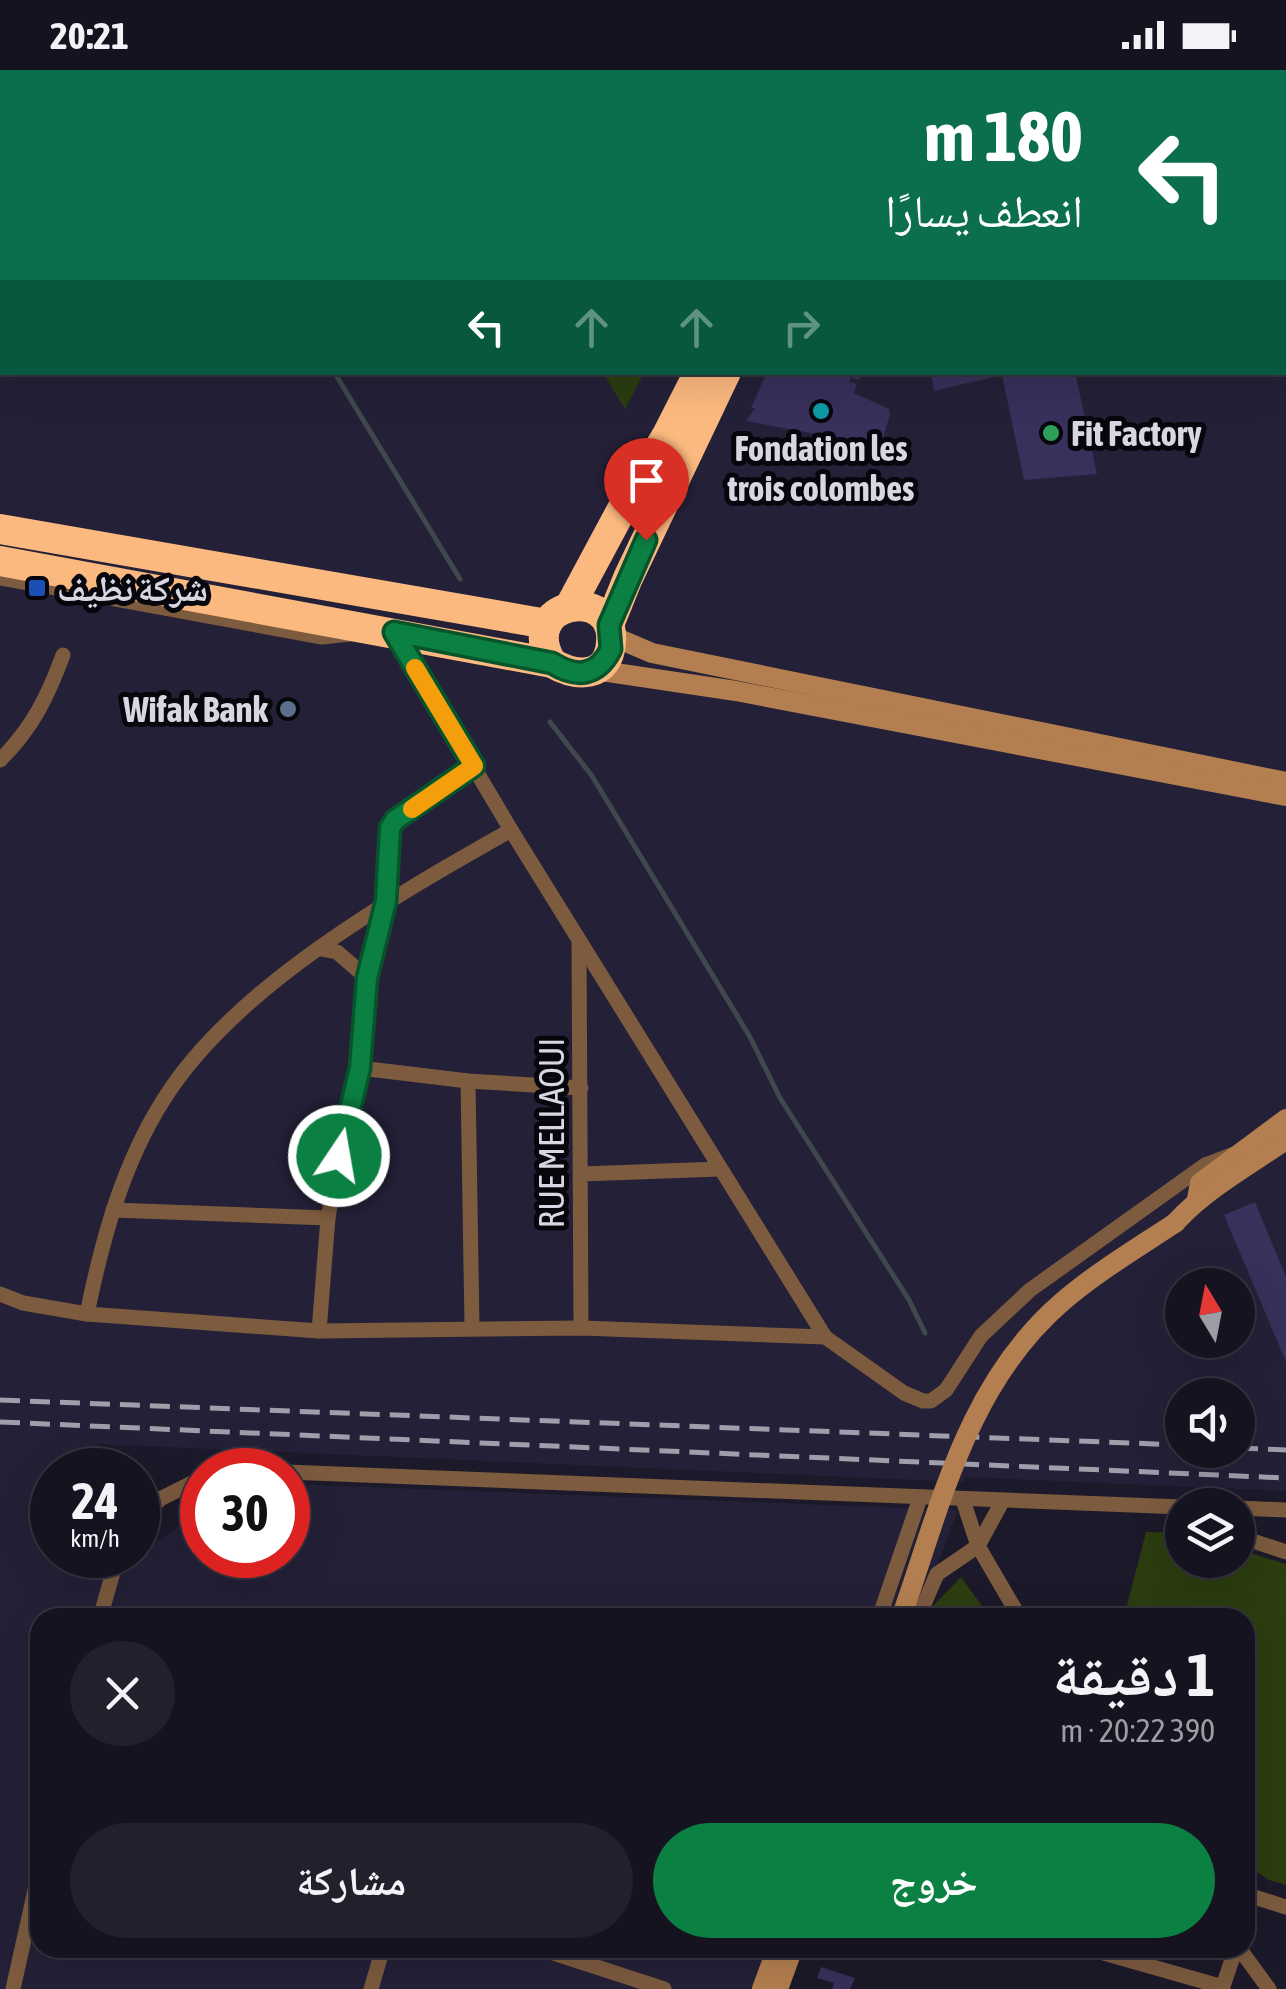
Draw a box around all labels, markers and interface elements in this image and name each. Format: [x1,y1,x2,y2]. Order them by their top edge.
text: 20:21 [50,14,129,57]
text: 180 m [924,96,1083,176]
icon: left [1118,110,1248,240]
text: انعطف يسارًا [885,185,1083,237]
icon: left [459,300,514,355]
icon: ahead [564,300,619,355]
icon: ahead [669,300,724,355]
icon: right [774,300,829,355]
marker: Fondation les trois colombes [810,400,832,422]
place label: Fit Factory [1071,413,1202,453]
marker: Fit Factory [1040,422,1062,444]
place label: Fondation les trois colombes [727,428,914,508]
pin [604,438,689,541]
icon: arrive [619,453,674,508]
place label: شركة نظيف [57,568,208,609]
marker: شركة نظيف [26,577,48,599]
place label: Wifak Bank [122,689,269,729]
marker: Wifak Bank [277,698,299,720]
street label: RUE MELLAOUI [531,1038,571,1228]
position arrow [287,1104,391,1208]
north arrow [1165,1268,1255,1358]
map controls [1165,1268,1255,1578]
button: sound [1165,1378,1255,1468]
speed limit sign: 30 [180,1448,310,1578]
text: 24 [71,1472,118,1530]
button: layers [1165,1488,1255,1578]
text: km/h [70,1524,120,1552]
text: 1 دقيقة [1053,1640,1215,1709]
button: close [70,1641,175,1746]
text: 390 m · 20:22 [1060,1712,1215,1749]
button: مشاركة [70,1823,633,1938]
button: خروج [653,1823,1215,1938]

